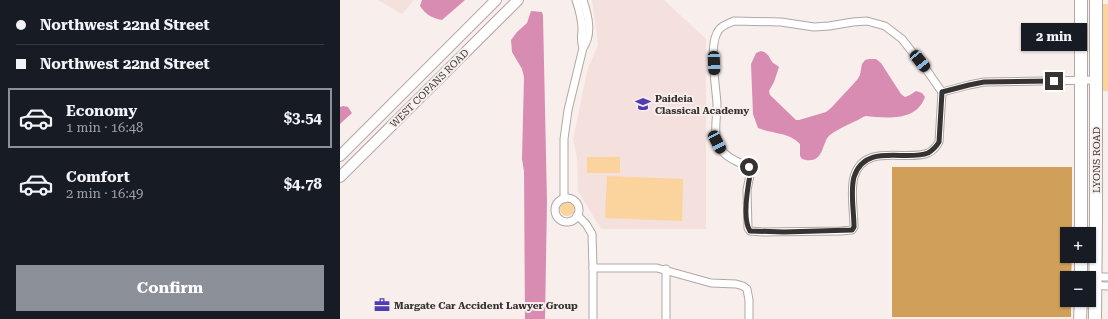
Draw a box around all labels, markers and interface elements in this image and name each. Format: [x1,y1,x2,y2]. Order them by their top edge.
text: Northwest 22nd Street [40,16,210,34]
callout: 2 min [1021,23,1087,51]
text: 2 min [1036,29,1072,44]
street label: WEST COPANS ROAD [388,47,471,130]
car [908,48,932,74]
car [708,51,720,75]
text: Northwest 22nd Street [40,55,210,73]
route end [1045,72,1063,90]
place label: Paideia Classical Academy [655,93,749,116]
school or university icon: Paideia Classical Academy [634,95,652,113]
icon: car [18,100,54,136]
text: Economy [66,102,137,120]
text: $3.54 [284,109,322,127]
text: 1 min · 16:48 [66,120,143,135]
street label: LYONS ROAD [1091,127,1102,193]
car [706,129,728,155]
route start [740,158,758,176]
icon: car [18,166,54,202]
text: Comfort [66,168,130,186]
text: $4.78 [284,175,322,193]
text: 2 min · 16:49 [66,186,143,201]
map controls [1060,227,1096,307]
button: + [1060,227,1096,263]
button: Confirm [16,265,324,311]
button: − [1060,271,1096,307]
office icon: Margate Car Accident Lawyer Group [373,296,391,314]
place label: Margate Car Accident Lawyer Group [394,300,578,311]

